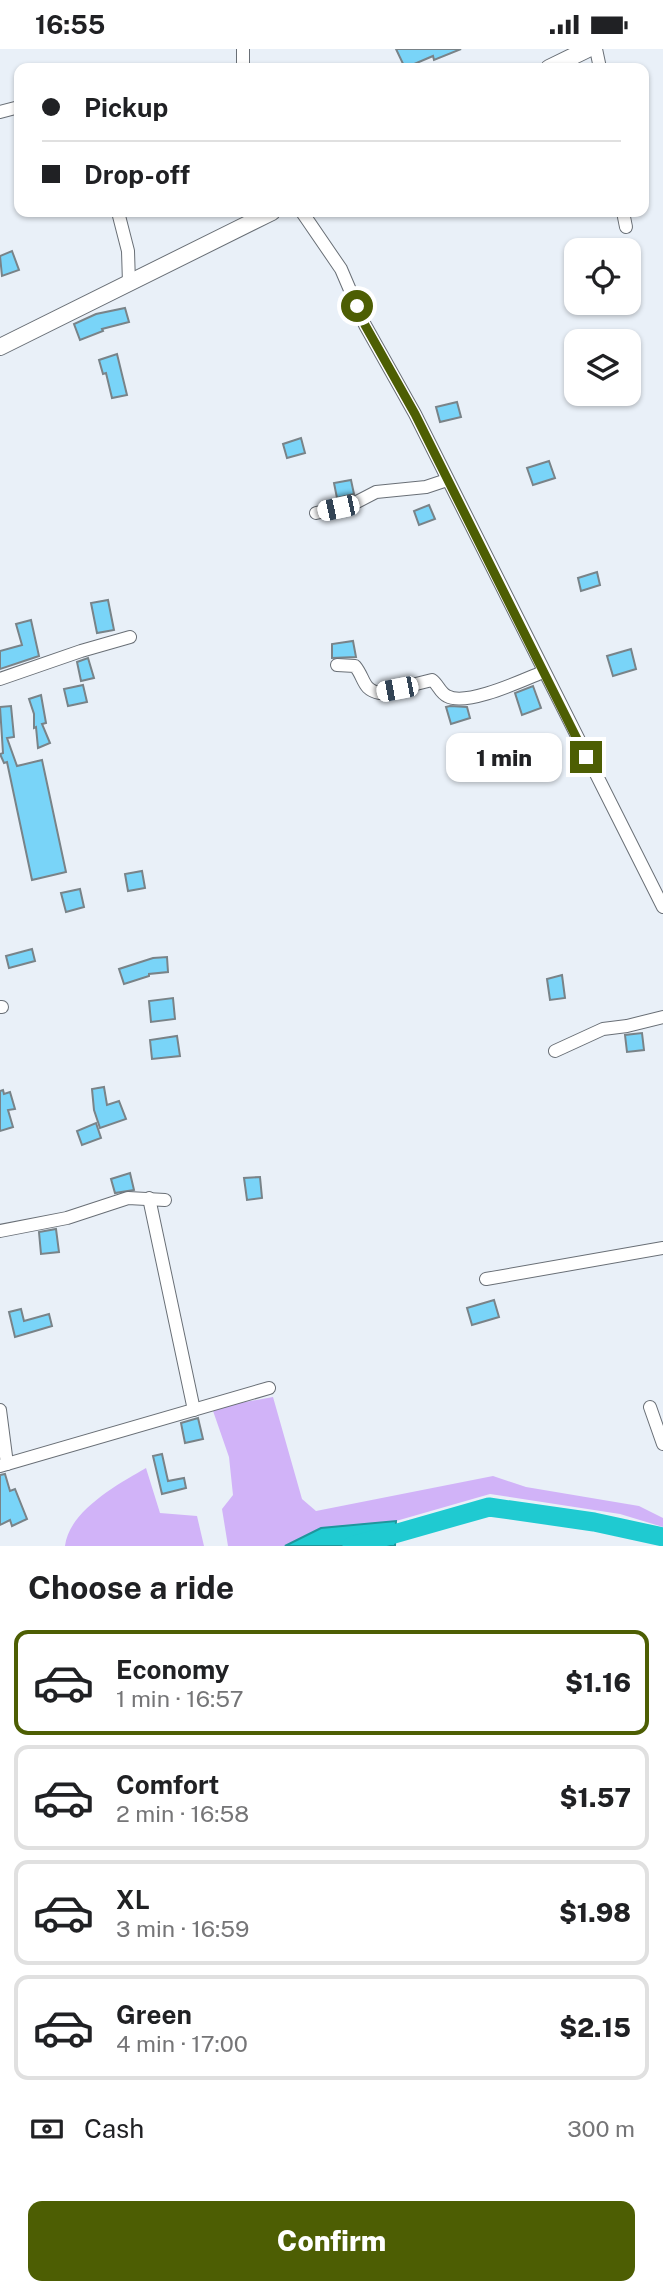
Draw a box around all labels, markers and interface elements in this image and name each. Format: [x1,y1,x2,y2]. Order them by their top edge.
text: 16:55 [35,9,105,40]
text: Pickup [84,92,168,123]
text: Drop-off [84,159,190,190]
map controls [564,238,641,406]
button: locate [564,238,641,315]
route start [341,290,373,322]
button: layers [564,329,641,406]
car [316,493,361,523]
car [375,675,420,703]
callout: 1 min [446,733,562,781]
route end [570,741,602,773]
text: 1 min [476,744,532,771]
text: Choose a ride [28,1569,234,1606]
icon: car [32,1651,95,1714]
text: Economy [116,1654,229,1685]
text: $1.16 [565,1667,631,1698]
text: 1 min · 16:57 [116,1685,244,1712]
icon: car [32,1766,95,1829]
text: Comfort [116,1769,219,1800]
text: $1.57 [560,1782,631,1813]
text: 2 min · 16:58 [116,1800,249,1827]
icon: car [32,1881,95,1944]
text: XL [116,1884,150,1915]
text: $1.98 [559,1897,631,1928]
text: 3 min · 16:59 [116,1915,249,1942]
icon: car [32,1996,95,2059]
text: Green [116,1999,192,2030]
text: $2.15 [559,2012,631,2043]
text: 4 min · 17:00 [116,2030,248,2057]
icon: cash [28,2110,66,2148]
text: Cash [84,2113,144,2144]
text: 300 m [567,2115,635,2142]
button: Confirm [28,2201,635,2281]

